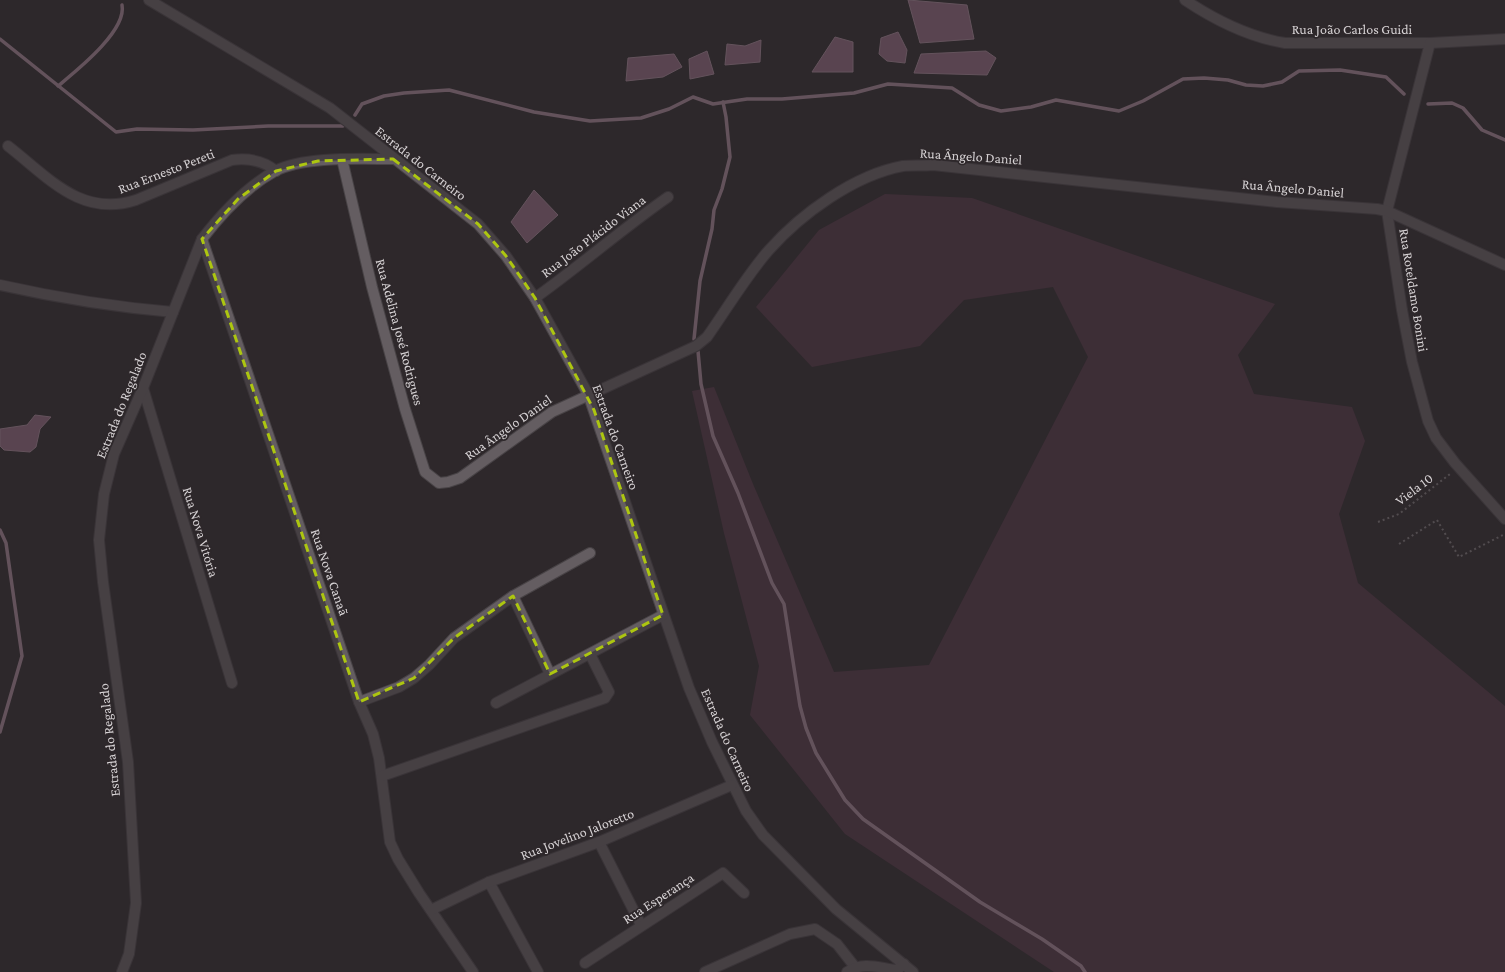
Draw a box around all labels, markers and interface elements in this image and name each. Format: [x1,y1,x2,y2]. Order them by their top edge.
street label: Rua João Carlos Guidi [1292,21,1413,37]
street label: Estrada do Carneiro [372,123,470,203]
street label: Rua Ângelo Daniel [919,144,1023,168]
street label: Rua Ernesto Pereti [116,145,217,197]
street label: Rua Ângelo Daniel [1241,176,1345,200]
street label: Rua João Plácido Viana [538,191,649,281]
street label: Rua Roteldamo Bonini [1396,227,1432,353]
street label: Rua Adelina José Rodrigues [373,257,427,407]
street label: Estrada do Regalado [92,349,150,461]
street label: Estrada do Carneiro [590,382,643,492]
street label: Rua Ângelo Daniel [461,391,555,463]
street label: Viela 10 [1392,470,1436,508]
street label: Rua Nova Vitória [180,485,222,580]
street label: Rua Nova Canaã [308,526,353,618]
street label: Estrada do Regalado [95,683,123,797]
street label: Estrada do Carneiro [698,686,758,794]
street label: Rua Jovelino Jaloretto [518,805,636,863]
street label: Rua Esperança [619,869,697,927]

